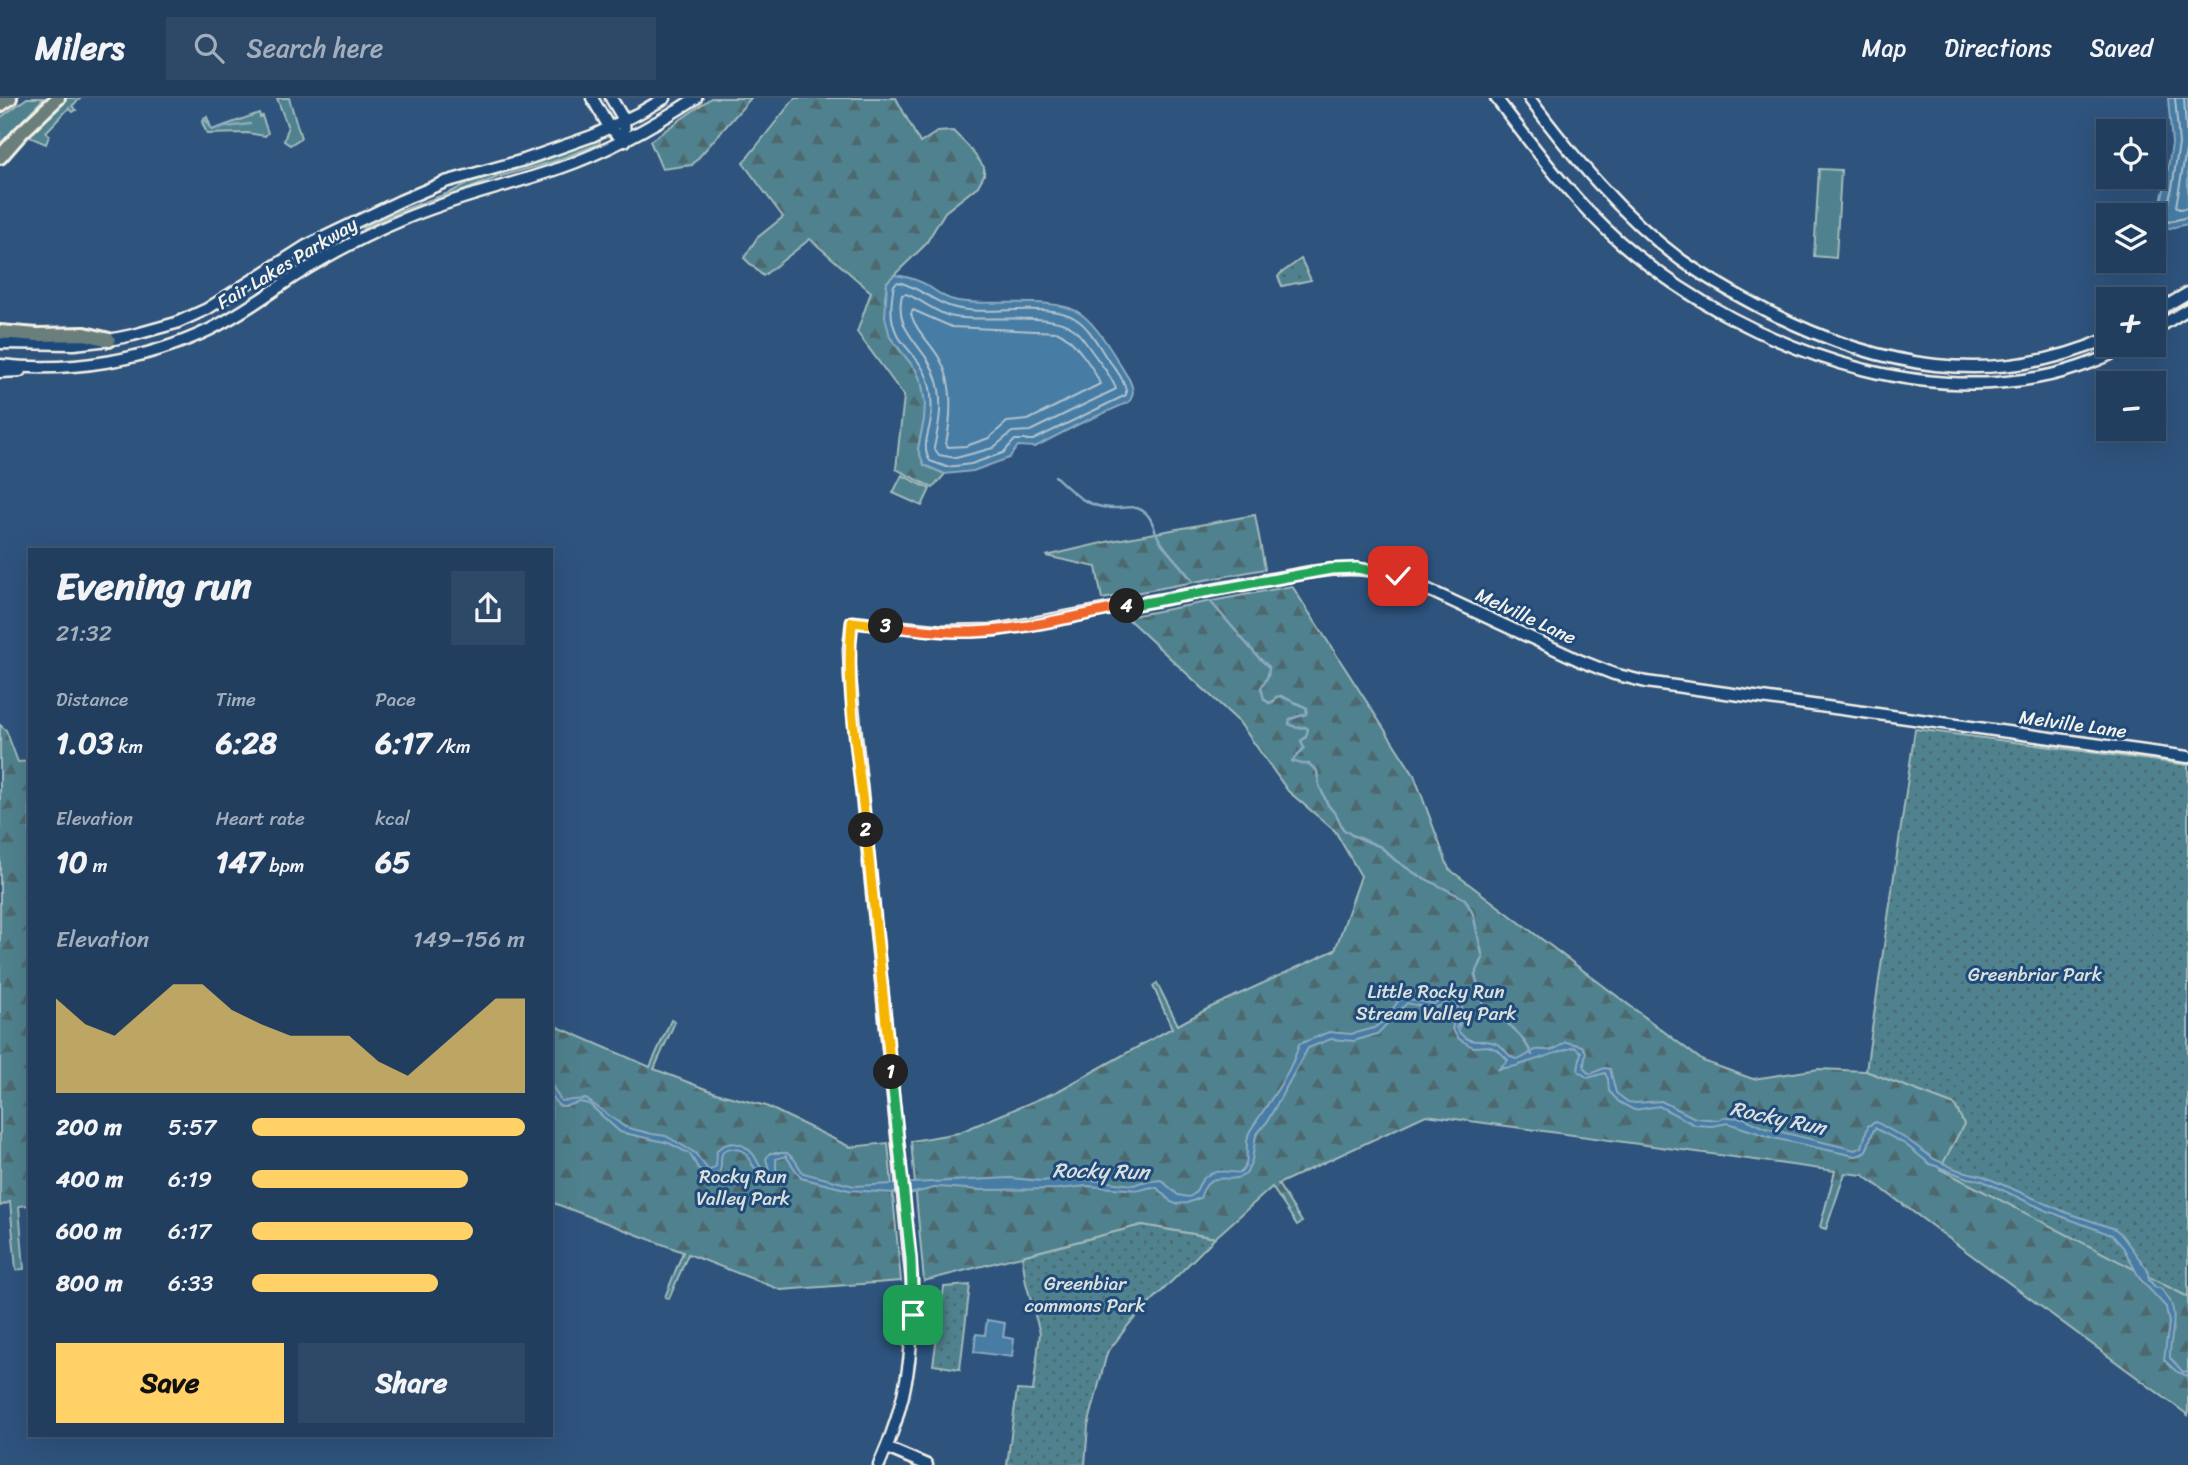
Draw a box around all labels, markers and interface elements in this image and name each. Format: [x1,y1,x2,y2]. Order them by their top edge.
search box [166,17,656,80]
text: Milers [35,19,124,77]
text: Search here [246,25,383,71]
text: Map [1862,27,1906,69]
text: Directions [1944,27,2052,69]
text: Saved [2090,27,2153,69]
icon: search [190,29,228,67]
map controls [2096,119,2166,441]
button: locate [2096,119,2166,189]
button: layers [2096,203,2166,273]
street label: Fair Lakes Parkway [210,208,364,318]
button: + [2096,287,2166,357]
button: − [2096,371,2166,441]
pin [1368,546,1428,606]
text: Evening run [56,553,252,620]
icon: check [1379,557,1417,595]
button: share [451,571,525,645]
street label: Melville Lane [1470,578,1582,654]
pin: 4 [1110,588,1144,624]
text: 4 [1121,589,1132,622]
pin: 3 [868,608,903,644]
text: 3 [880,609,891,642]
text: 21:32 [56,613,112,654]
text: Distance [56,683,128,716]
text: Time [216,683,256,716]
text: Pace [375,683,416,716]
street label: Melville Lane [2017,700,2129,748]
text: 1.03 [56,716,113,770]
text: 6:28 [216,716,277,770]
text: 6:17 [375,716,431,770]
text: km [113,730,143,763]
text: /km [431,730,470,763]
text: Elevation [56,802,133,835]
text: Heart rate [216,802,305,835]
text: kcal [375,802,410,835]
pin: 2 [848,812,884,848]
text: 2 [860,813,871,846]
text: 10 [56,835,88,889]
text: 147 [216,835,264,889]
text: 65 [375,835,411,889]
text: m [88,849,107,882]
text: bpm [264,849,304,882]
text: Elevation [56,919,149,960]
text: 149–156 m [413,919,525,960]
park label: Greenbriar Park [1968,958,2103,991]
park label: Little Rocky Run Stream Valley Park [1356,975,1516,1030]
pin: 1 [874,1054,908,1090]
text: 1 [886,1055,895,1088]
water label: Rocky Run [1727,1089,1832,1147]
text: 200 m [56,1107,122,1148]
text: 5:57 [168,1107,216,1148]
water label: Rocky Run [1052,1151,1152,1191]
text: 400 m [56,1159,123,1200]
text: 6:19 [168,1159,212,1200]
park label: Rocky Run Valley Park [696,1160,790,1215]
text: 600 m [56,1211,122,1252]
text: 6:17 [168,1211,211,1252]
text: 800 m [56,1263,123,1304]
text: 6:33 [168,1263,213,1304]
park label: Greenbiar commons Park [1025,1267,1146,1322]
pin [883,1285,943,1345]
icon: arrive [894,1296,932,1334]
button: Save [56,1343,284,1423]
button: Share [298,1343,525,1423]

